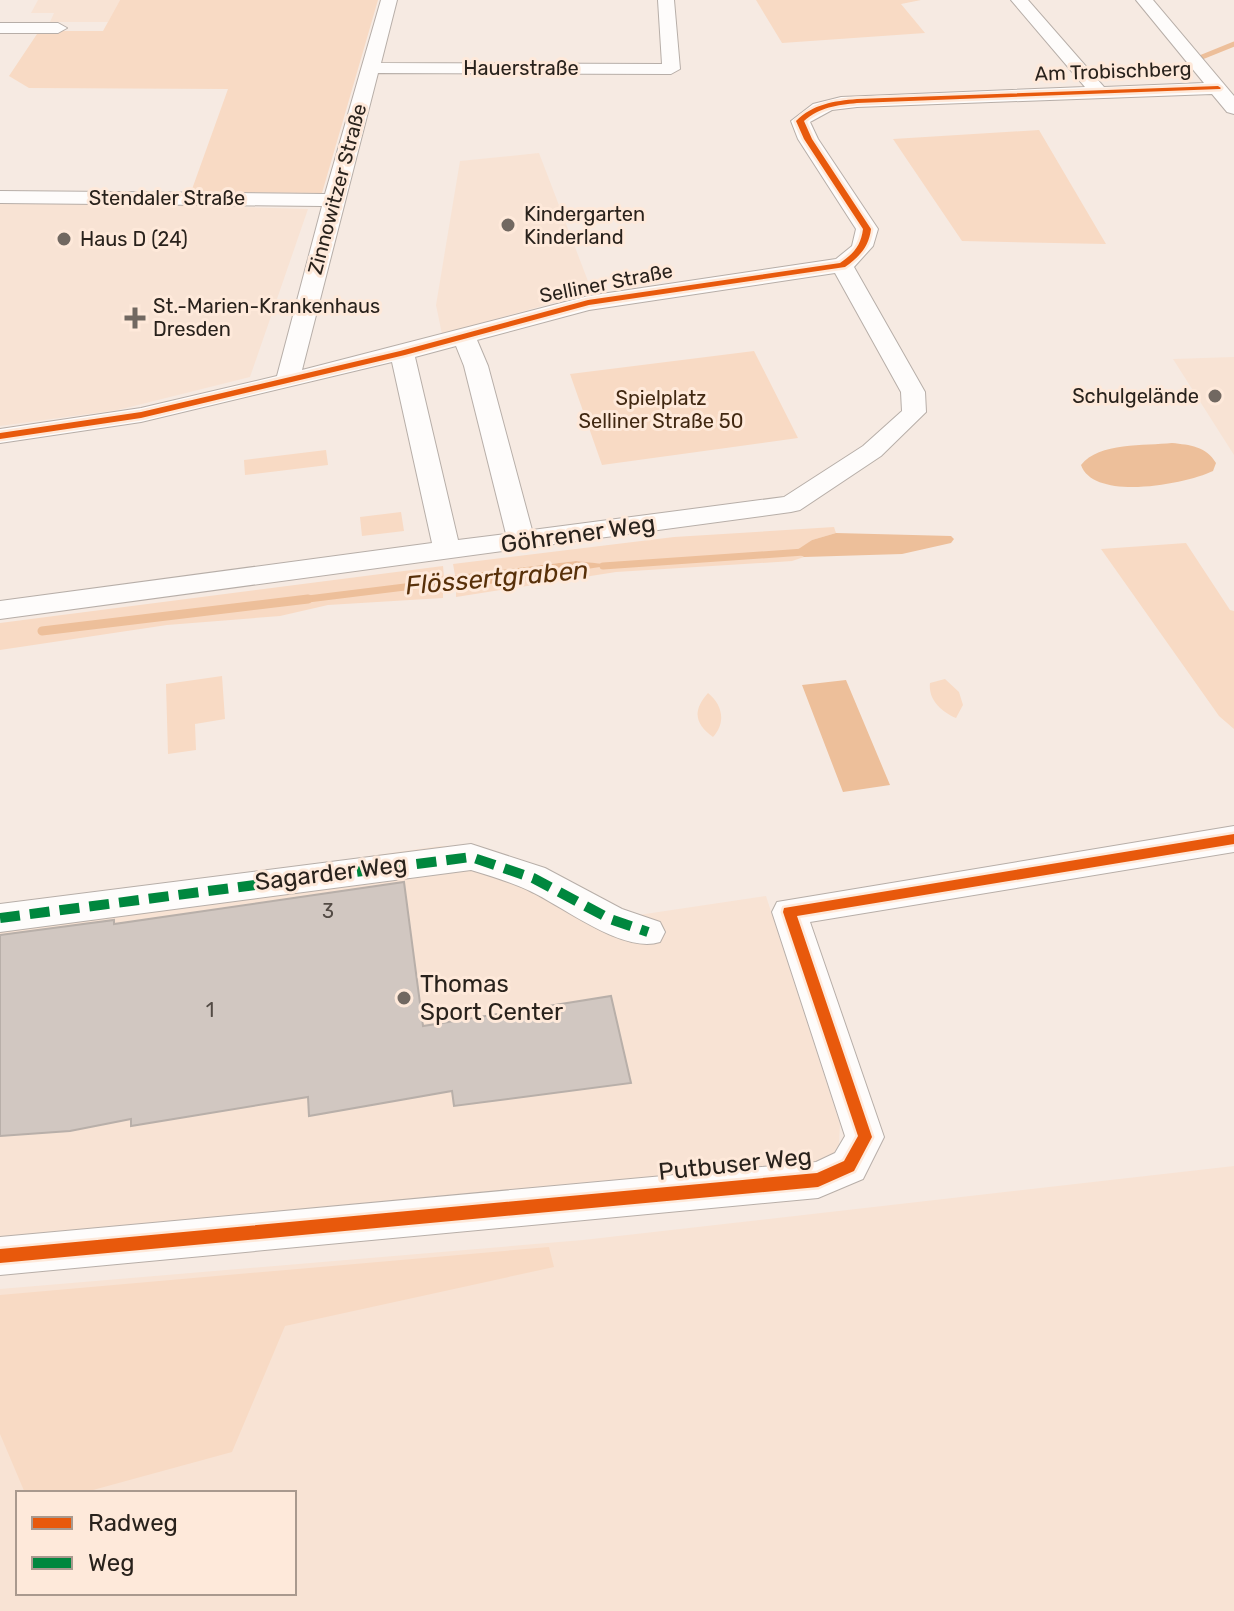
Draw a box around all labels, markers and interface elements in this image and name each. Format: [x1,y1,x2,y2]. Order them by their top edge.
street label: Hauerstraße [463,56,579,80]
street label: Am Trobischberg [1034,56,1192,86]
street label: Zinnowitzer Straße [303,101,371,277]
street label: Stendaler Straße [89,186,245,210]
place label: Kindergarten Kinderland [524,202,645,249]
marker: Kindergarten Kinderland [499,216,517,234]
place label: Haus D (24) [80,227,188,251]
marker: Haus D (24) [55,230,73,248]
street label: Selliner Straße [537,258,675,308]
place label: St.-Marien-Krankenhaus Dresden [153,294,380,341]
marker: St.-Marien-Krankenhaus Dresden [124,307,146,329]
place label: Schulgelände [1072,384,1199,408]
park label: Spielplatz Selliner Straße 50 [579,386,743,433]
marker: Schulgelände [1206,387,1224,405]
street label: Göhrener Weg [499,509,657,559]
water label: Flössertgraben [404,555,590,601]
street label: Sagarder Weg [253,850,409,896]
house number: 3 [322,899,334,923]
place label: Thomas Sport Center [420,970,563,1026]
marker: Thomas Sport Center [395,989,413,1007]
house number: 1 [206,998,214,1022]
street label: Putbuser Weg [657,1142,813,1186]
legend [16,1491,296,1595]
text: Radweg [88,1509,178,1537]
text: Weg [88,1549,135,1577]

